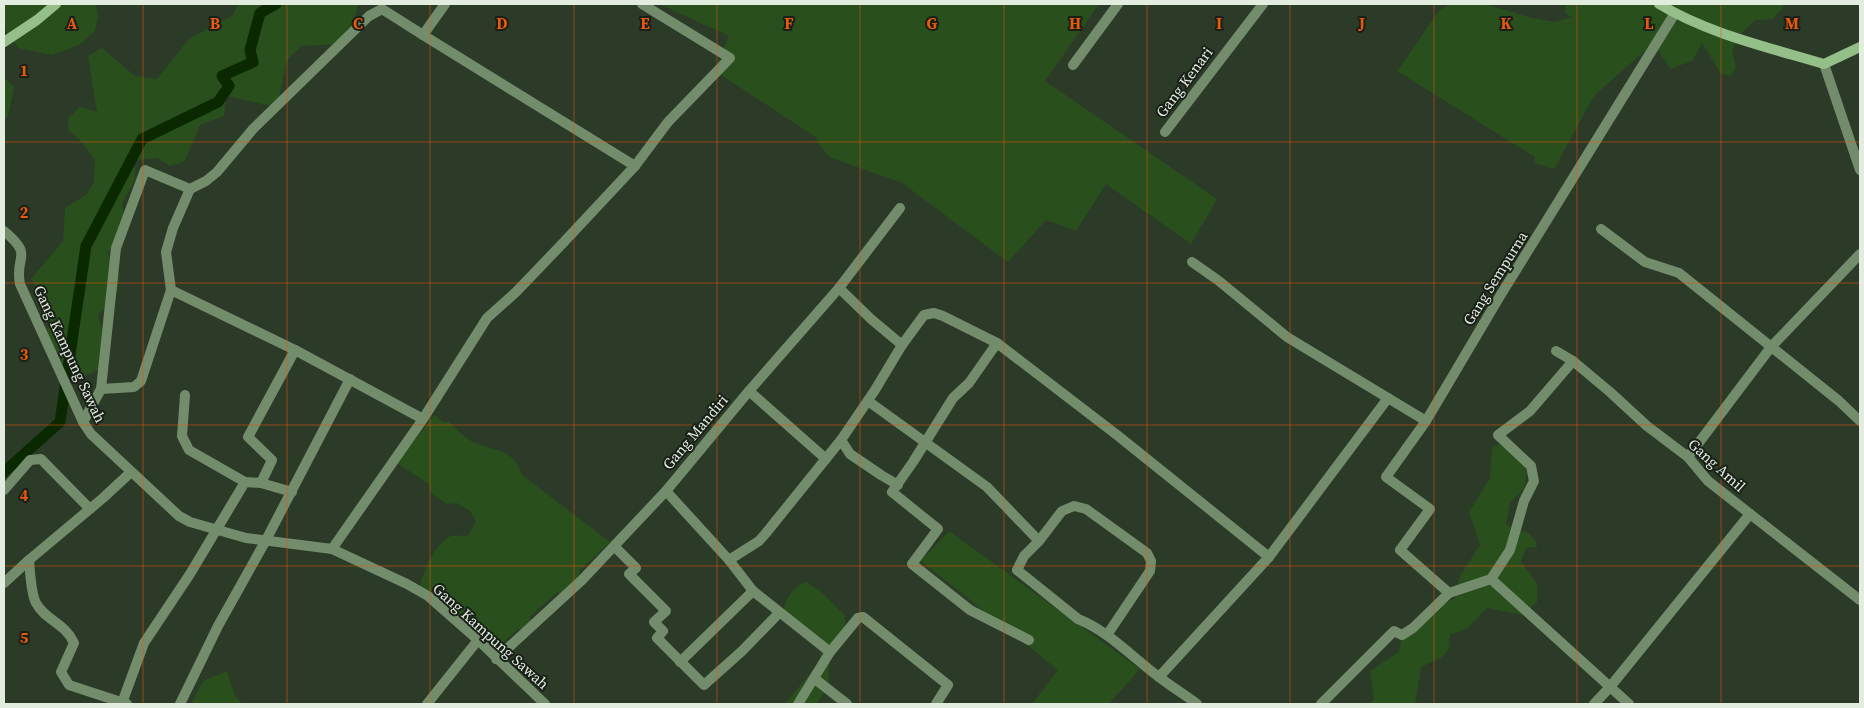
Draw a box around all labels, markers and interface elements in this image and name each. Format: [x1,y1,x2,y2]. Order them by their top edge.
text: A [67,12,78,34]
text: B [210,12,221,34]
text: C [353,12,363,34]
text: D [496,12,508,34]
text: E [640,12,650,34]
text: F [784,12,794,34]
text: G [927,12,938,34]
text: H [1069,12,1081,34]
text: I [1216,12,1222,34]
text: J [1358,12,1365,34]
text: K [1500,12,1512,34]
text: L [1644,12,1654,34]
text: M [1785,12,1799,34]
street label: Gang Kenari [1151,43,1217,121]
text: 1 [20,59,28,81]
text: 2 [20,201,29,223]
street label: Gang Sempurna [1458,227,1532,329]
street label: Gang Kampung Sawah [29,282,111,426]
text: 3 [20,343,29,365]
street label: Gang Mandiri [657,390,733,474]
street label: Gang Amil [1684,434,1751,497]
text: 4 [20,484,29,506]
street label: Gang Kampung Sawah [428,578,554,694]
text: 5 [20,626,29,648]

